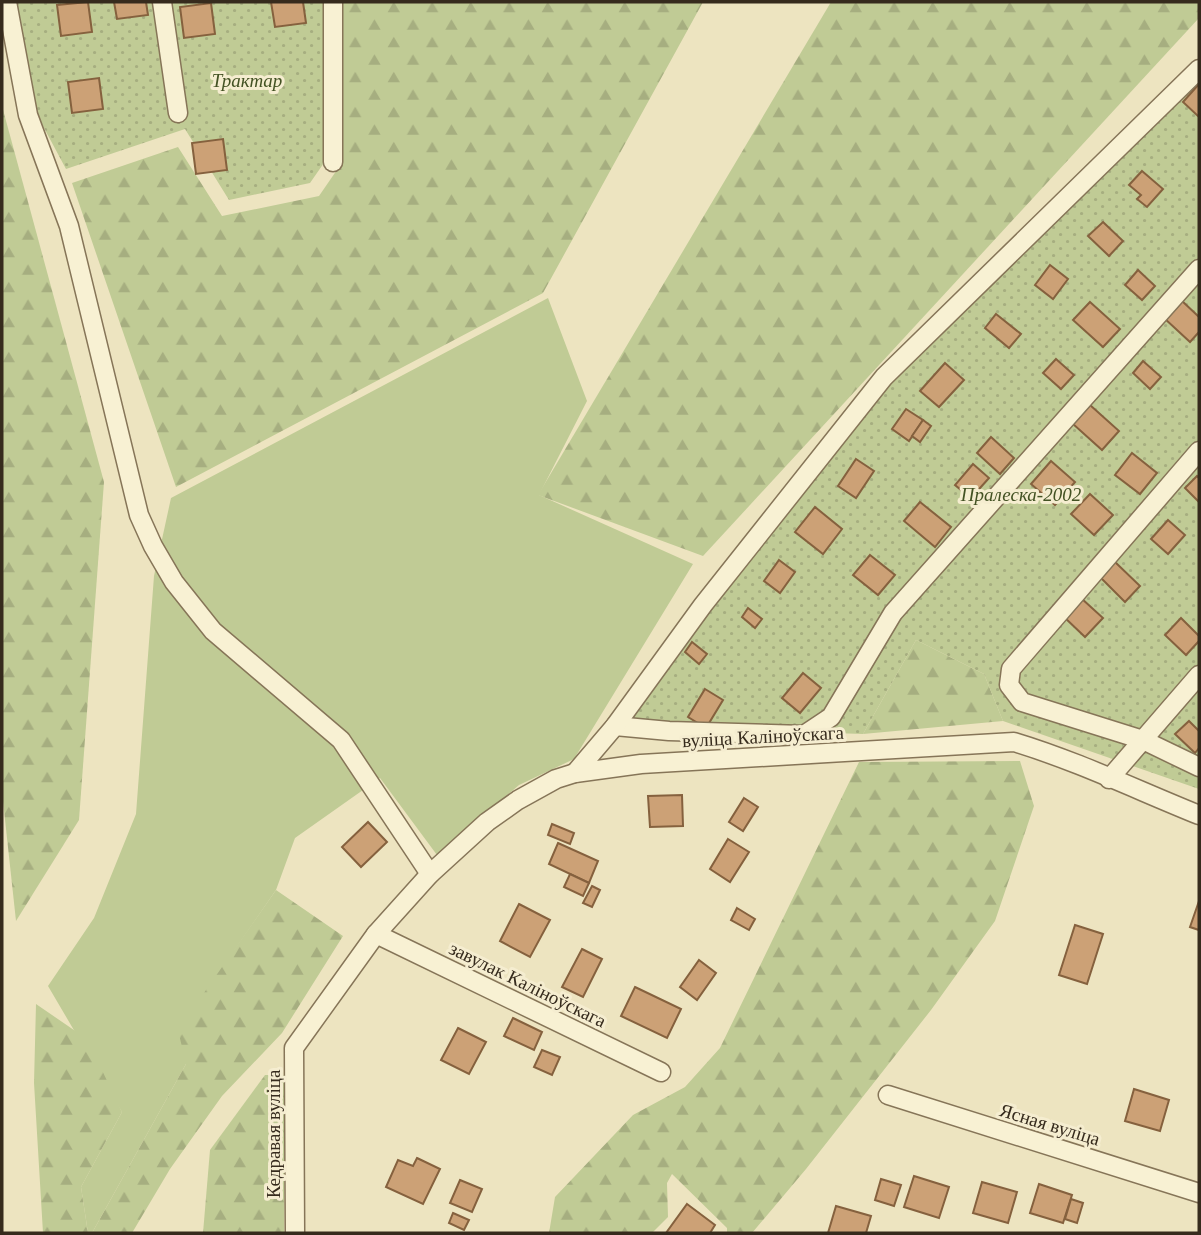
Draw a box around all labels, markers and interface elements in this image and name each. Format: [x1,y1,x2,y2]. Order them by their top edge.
park label: Трактар [212,70,282,91]
park label: Пралеска-2002 [960,484,1082,505]
street label: вуліца Каліноўскага [682,722,845,751]
street label: завулак Каліноўскага [446,937,610,1032]
street label: Кедравая вуліца [263,1069,284,1198]
street label: Ясная вуліца [997,1099,1103,1150]

